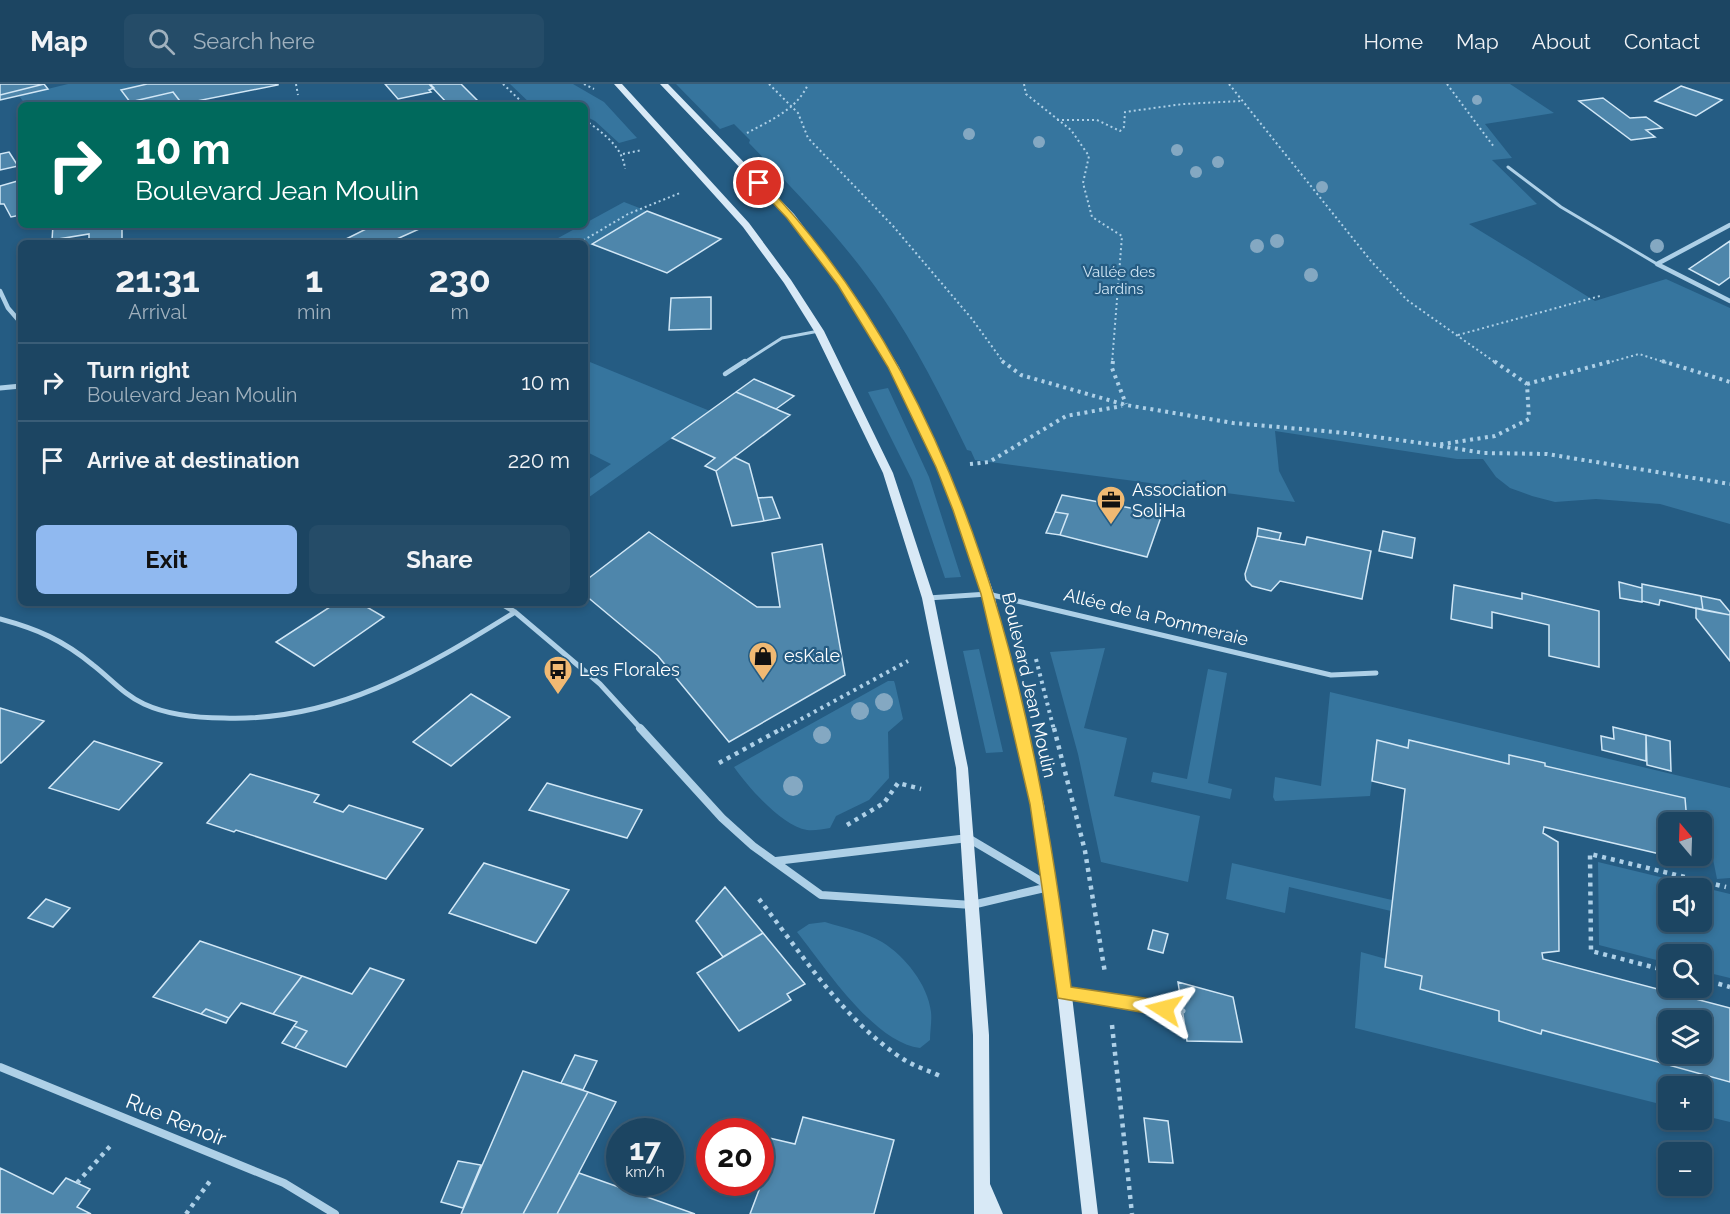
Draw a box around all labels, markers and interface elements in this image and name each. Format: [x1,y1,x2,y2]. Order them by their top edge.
search box [124,14,544,68]
text: Map [30,25,88,58]
icon: search [145,25,178,58]
text: Search here [193,28,315,54]
text: Home [1364,29,1423,54]
text: Map [1456,29,1499,54]
text: About [1532,29,1591,54]
text: Contact [1624,29,1700,54]
text: 10 m [135,125,231,174]
icon: right [36,126,114,204]
pin [733,157,784,208]
icon: arrive [742,166,775,199]
text: Boulevard Jean Moulin [135,175,419,206]
text: 21:31 [115,258,200,300]
text: 1 [305,258,323,300]
text: 230 [428,258,491,300]
park label: Vallée des Jardins [1083,263,1155,298]
text: Arrival [128,300,187,324]
text: min [297,300,331,324]
text: m [450,300,469,324]
text: Turn right [87,357,190,383]
icon: right [36,366,69,399]
text: 10 m [521,369,570,395]
text: Boulevard Jean Moulin [87,383,298,407]
icon: arrive [36,444,69,477]
text: Arrive at destination [87,447,300,473]
text: 220 m [508,447,570,473]
place label: Association SoliHa [1132,479,1227,521]
office icon: Association SoliHa [1095,484,1127,526]
button: Exit [36,525,297,594]
button: Share [309,525,570,594]
street label: Allée de la Pommeraie [1062,583,1251,650]
street label: Boulevard Jean Moulin [998,590,1061,780]
shop icon: esKale [747,640,779,682]
place label: esKale [784,645,840,666]
bus stop icon: Les Florales [542,654,574,696]
place label: Les Florales [579,659,680,680]
north arrow [1658,812,1712,866]
map controls [1658,812,1712,1196]
button: sound [1658,878,1712,932]
button: search [1658,944,1712,998]
position arrow [1132,977,1196,1041]
button: layers [1658,1010,1712,1064]
button: + [1658,1076,1712,1130]
street label: Rue Renoir [122,1088,231,1151]
speed limit sign: 20 [696,1118,774,1196]
text: 17 [629,1132,661,1167]
button: − [1658,1142,1712,1196]
text: km/h [625,1163,665,1181]

